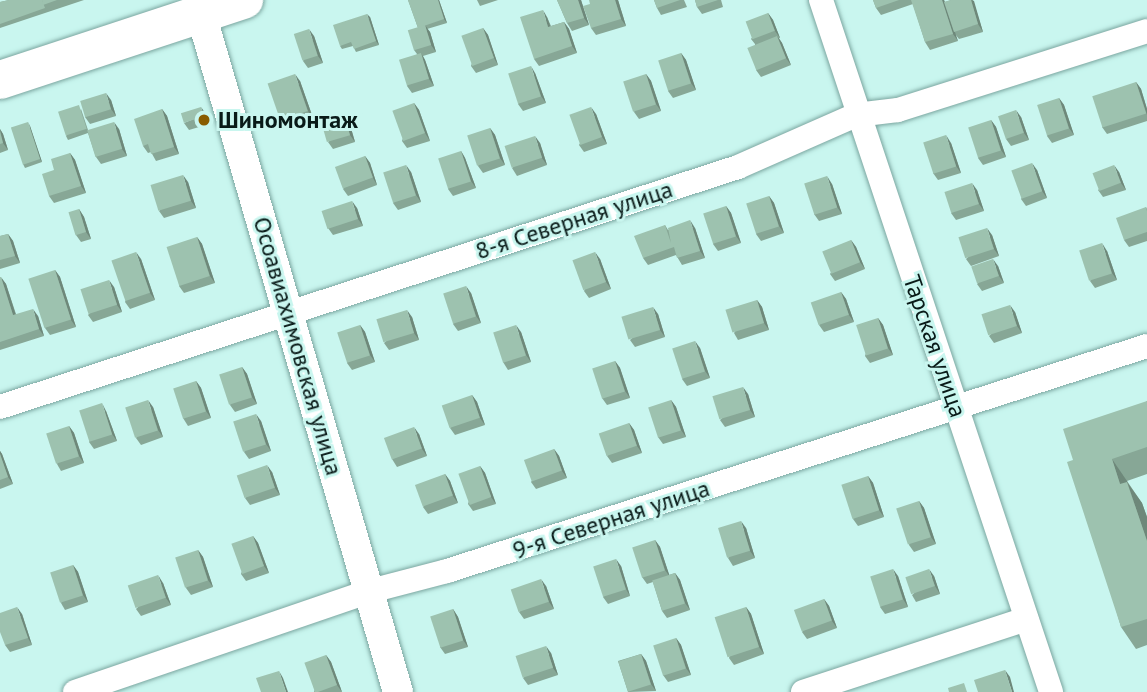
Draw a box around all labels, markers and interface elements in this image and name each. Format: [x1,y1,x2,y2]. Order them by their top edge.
place label: Шиномонтаж [218,106,358,134]
marker: Шиномонтаж [196,112,212,128]
street label: 8-я Северная улица [472,175,676,265]
street label: Осоавиахимовская улица [247,214,349,478]
street label: Тарская улица [897,271,973,421]
street label: 9-я Северная улица [509,474,713,564]

